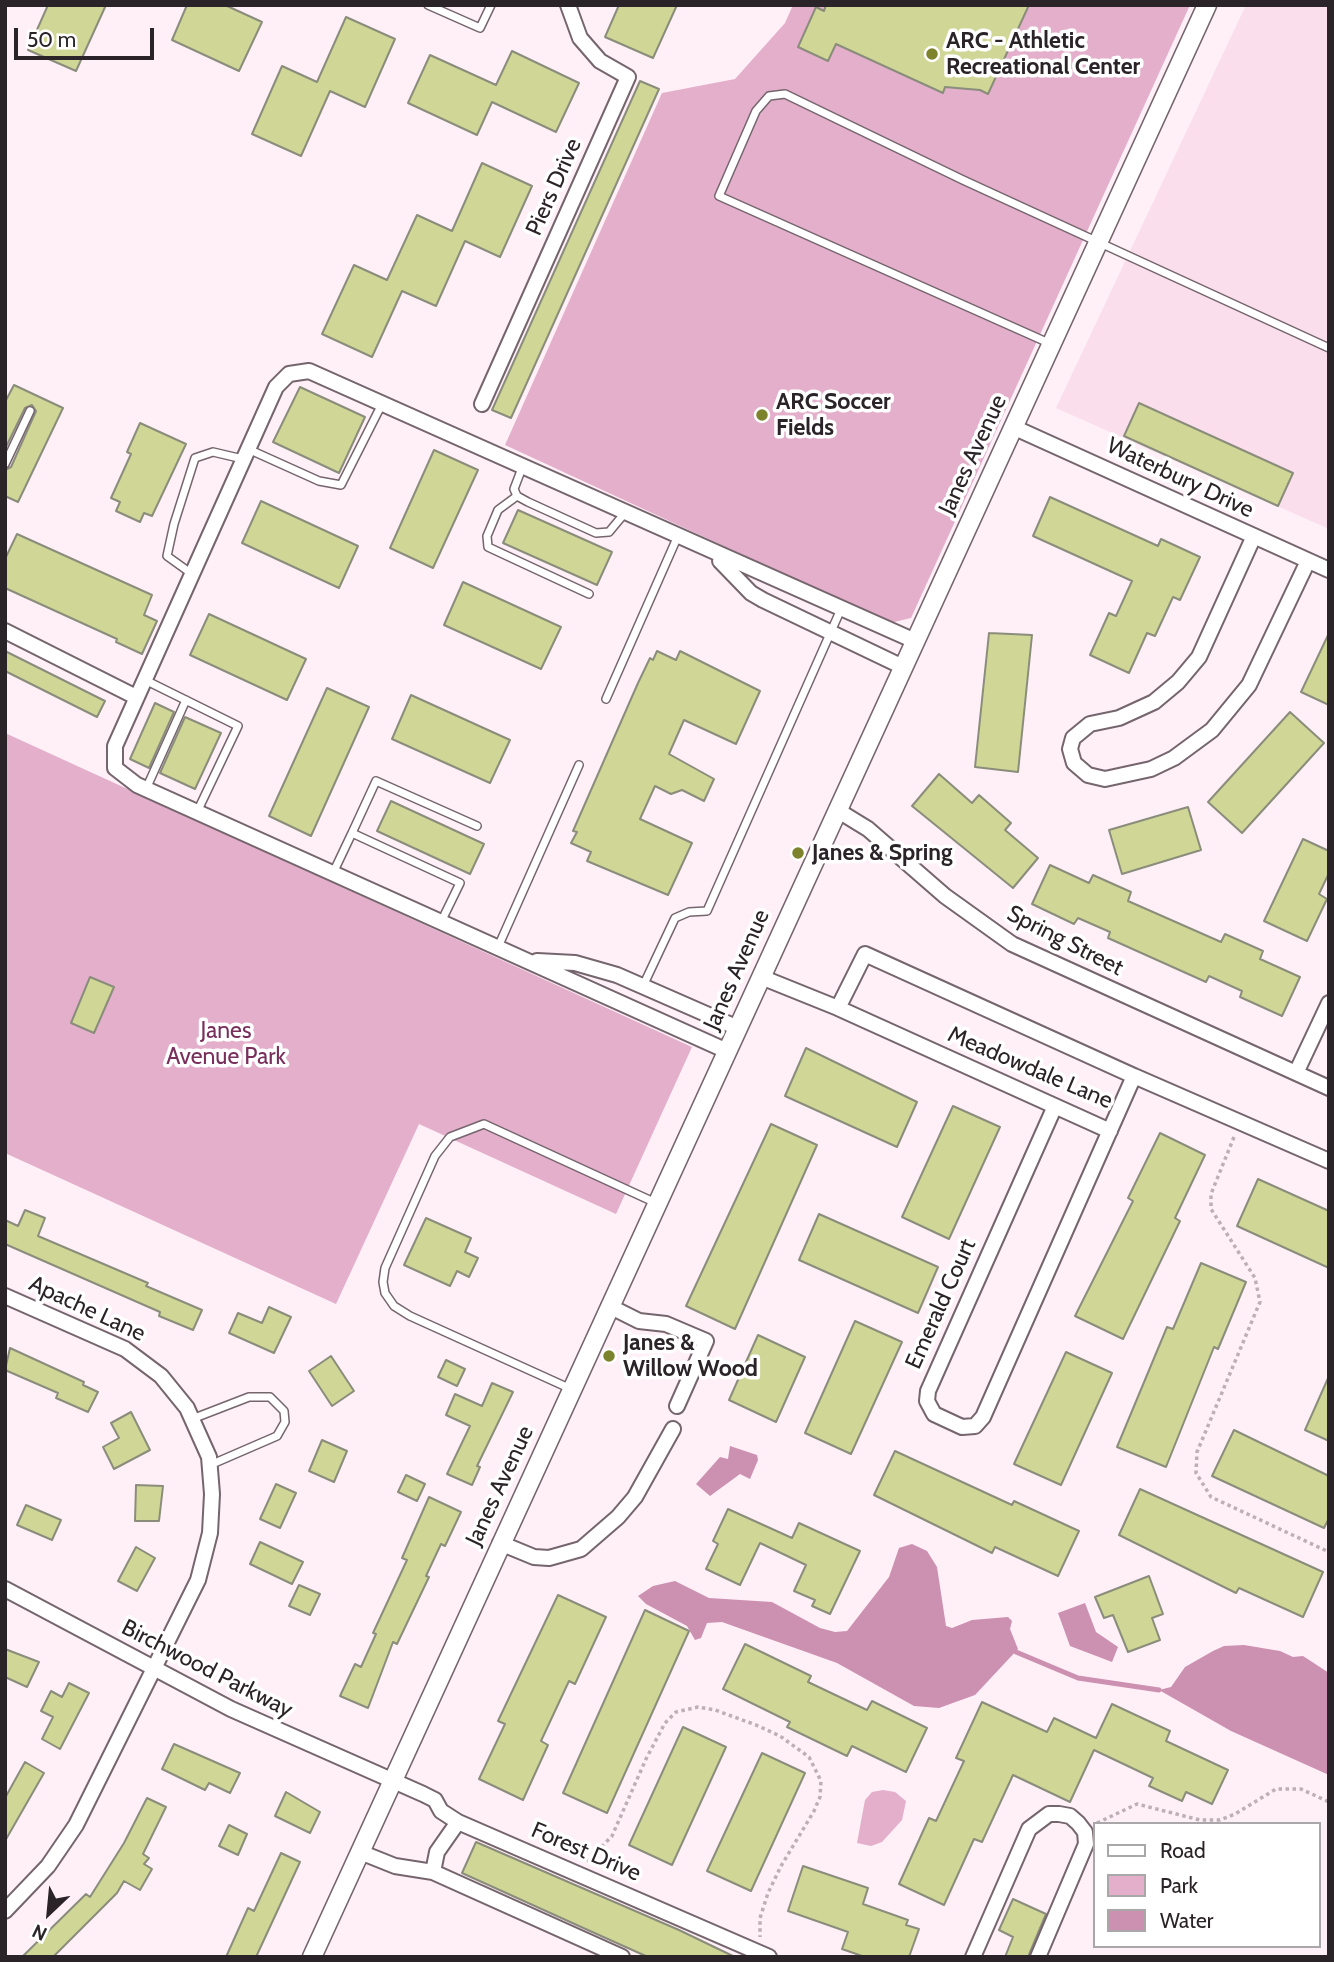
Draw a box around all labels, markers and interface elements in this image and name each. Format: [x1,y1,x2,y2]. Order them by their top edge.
scale bar [18,14,158,58]
text: 50 m [27,27,76,52]
place label: ARC - Athletic Recreational Center [946,27,1140,81]
marker: ARC - Athletic Recreational Center [924,46,940,62]
street label: Piers Drive [520,134,588,240]
place label: ARC Soccer Fields [776,388,891,442]
street label: Janes Avenue [933,391,1013,519]
marker: ARC Soccer Fields [754,407,770,423]
street label: Waterbury Drive [1102,432,1258,524]
place label: Janes & Spring [812,839,952,867]
marker: Janes & Spring [790,845,806,861]
street label: Spring Street [1002,900,1128,982]
street label: Janes Avenue [698,905,776,1035]
park label: Janes Avenue Park [166,1017,286,1071]
street label: Meadowdale Lane [943,1021,1117,1115]
street label: Emerald Court [900,1235,982,1373]
street label: Apache Lane [24,1270,150,1348]
place label: Janes & Willow Wood [623,1329,758,1383]
marker: Janes & Willow Wood [601,1348,617,1364]
street label: Janes Avenue [460,1422,540,1550]
street label: Birchwood Parkway [117,1614,297,1724]
street label: Forest Drive [527,1817,645,1887]
legend [1092,1822,1320,1948]
text: Road [1160,1838,1206,1863]
text: Park [1160,1873,1198,1898]
north arrow [14,1878,84,1948]
text: Water [1160,1908,1213,1933]
text: N [28,1919,51,1946]

